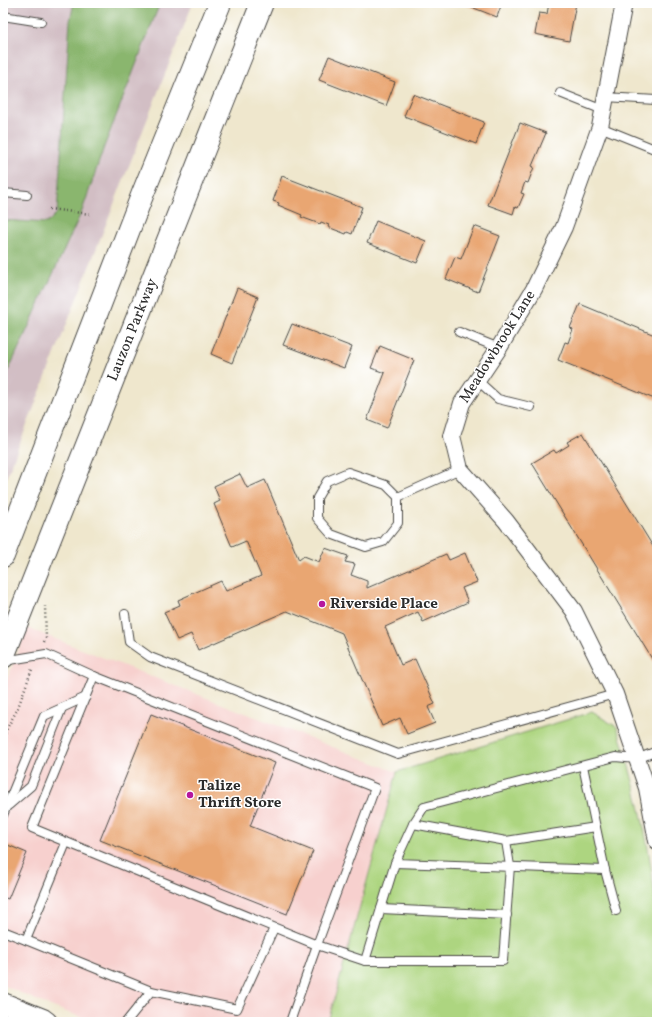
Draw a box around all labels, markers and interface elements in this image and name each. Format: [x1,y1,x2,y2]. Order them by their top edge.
street label: Lauzon Parkway [103,275,163,385]
street label: Meadowbrook Lane [455,286,541,408]
place label: Riverside Place [330,594,438,615]
marker: Riverside Place [317,599,327,609]
place label: Talize Thrift Store [198,776,282,814]
marker: Talize Thrift Store [185,790,195,800]

